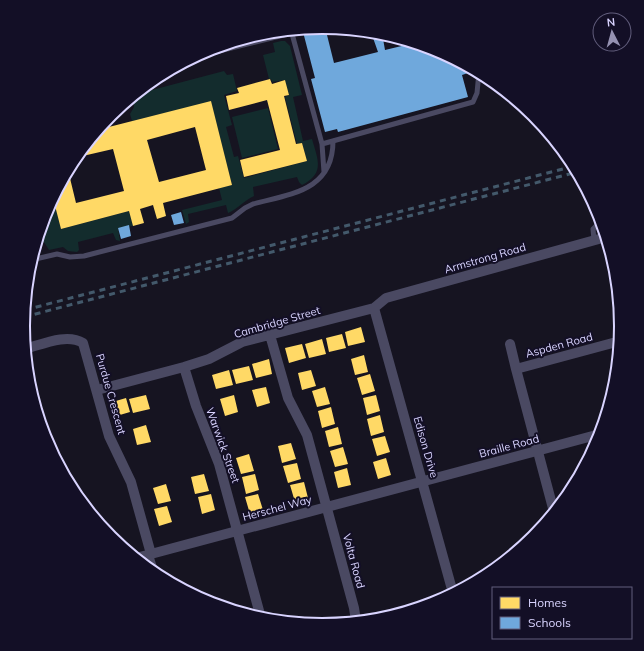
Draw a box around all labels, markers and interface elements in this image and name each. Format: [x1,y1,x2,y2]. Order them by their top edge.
north arrow [592,12,632,52]
text: N [606,15,616,29]
street label: Armstrong Road [443,240,527,276]
street label: Cambridge Street [232,303,322,341]
street label: Aspden Road [524,329,594,361]
street label: Purdue Crescent [93,352,129,436]
street label: Warwick Street [203,405,243,485]
street label: Edison Drive [411,415,441,479]
street label: Braille Road [477,431,541,461]
street label: Herschel Way [241,492,313,524]
street label: Volta Road [340,532,368,590]
legend [492,587,632,639]
text: Homes [528,595,567,610]
text: Schools [528,615,571,630]

